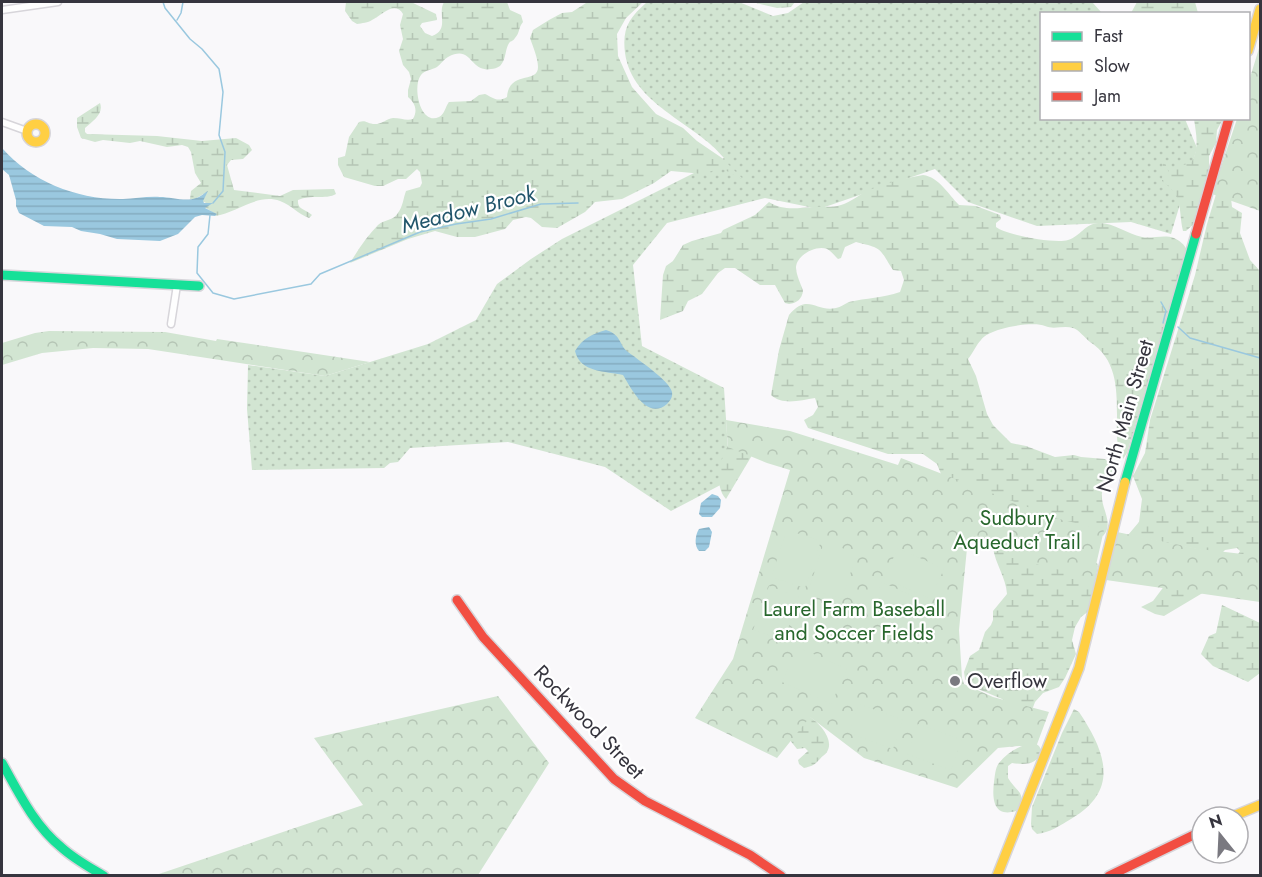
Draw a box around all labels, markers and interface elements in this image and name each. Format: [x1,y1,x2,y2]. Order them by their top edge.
legend [1040,12,1250,120]
text: Fast [1094,23,1123,49]
text: Slow [1094,53,1131,79]
text: Jam [1092,83,1121,109]
water label: Meadow Brook [398,177,540,241]
street label: North Main Street [1089,336,1161,496]
park label: Sudbury Aqueduct Trail [953,503,1081,557]
park label: Laurel Farm Baseball and Soccer Fields [763,594,945,648]
street label: Rockwood Street [527,658,651,786]
place label: Overflow [967,666,1048,696]
marker: Overflow [948,674,962,688]
north arrow [1190,805,1250,865]
text: N [1206,808,1225,834]

